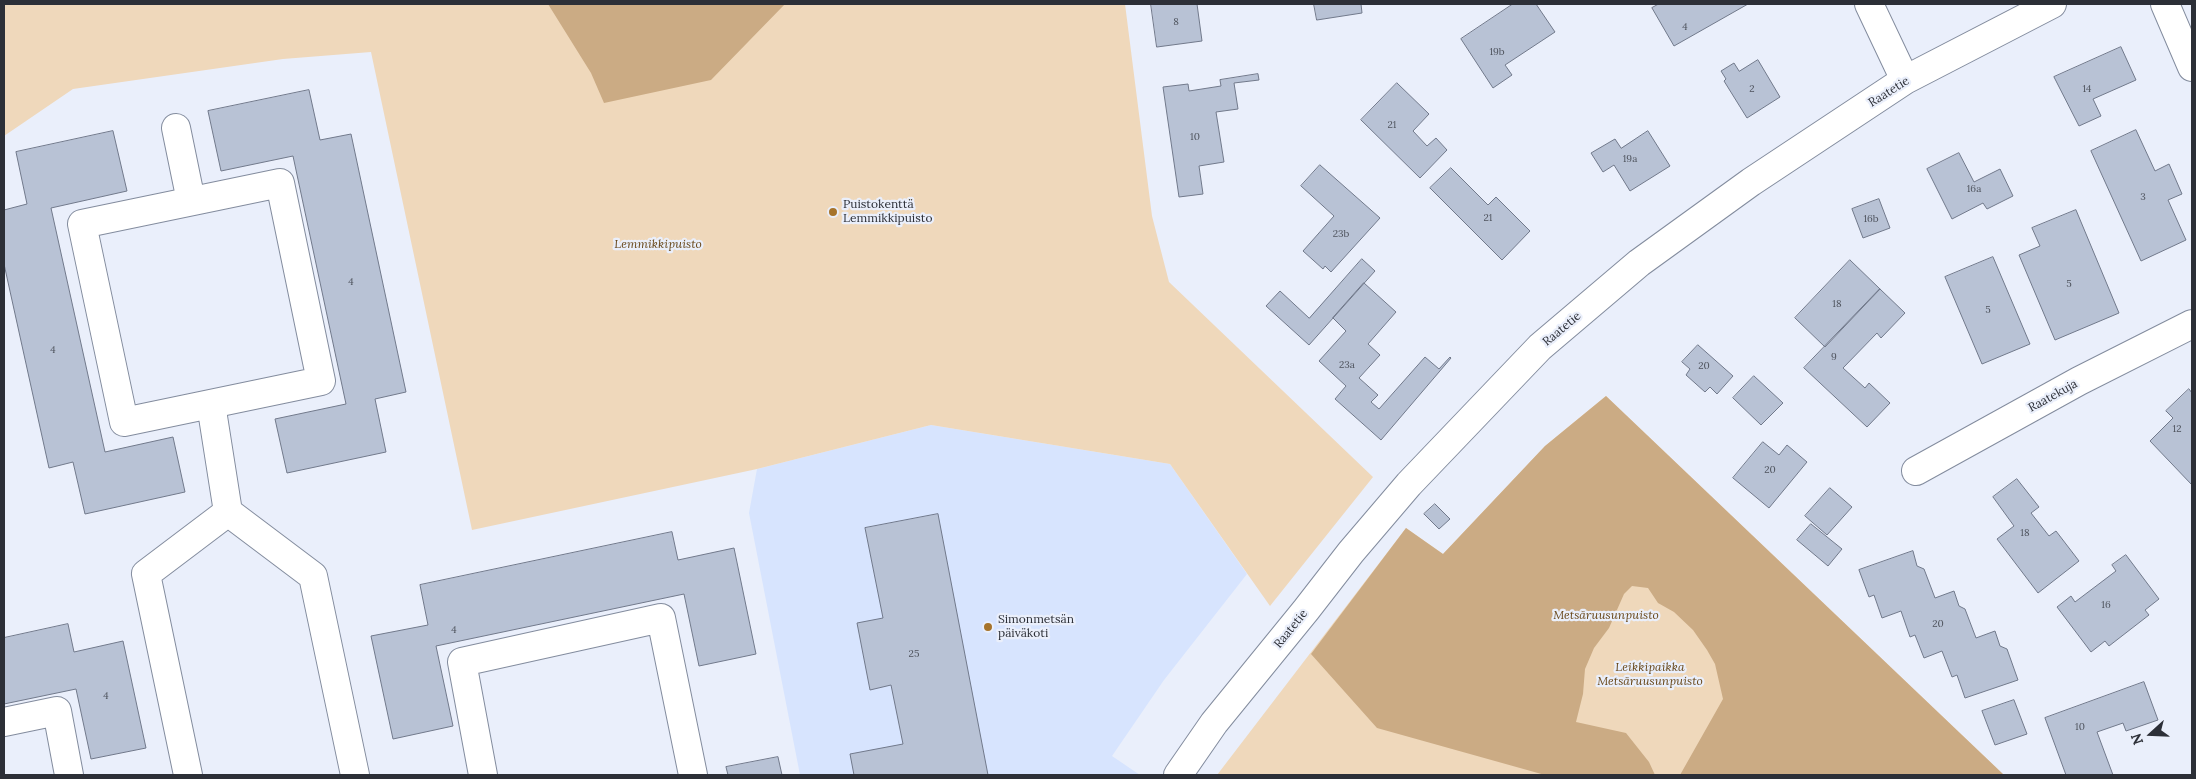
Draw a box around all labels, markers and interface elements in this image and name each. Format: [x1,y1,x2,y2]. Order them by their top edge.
house number: 8 [1173,16,1179,28]
house number: 4 [1682,21,1688,33]
house number: 19b [1489,46,1505,58]
street label: Raatetie [1866,74,1912,110]
house number: 2 [1749,83,1755,95]
house number: 14 [2082,83,2092,95]
house number: 21 [1387,119,1397,131]
house number: 10 [1190,131,1200,143]
house number: 19a [1623,153,1637,165]
house number: 16a [1967,183,1981,195]
house number: 3 [2140,191,2146,203]
place label: Puistokenttä Lemmikkipuisto [843,198,932,226]
marker: Puistokenttä Lemmikkipuisto [827,206,839,218]
house number: 21 [1483,212,1493,224]
house number: 16b [1863,213,1879,225]
house number: 23b [1333,228,1349,240]
park label: Lemmikkipuisto [614,238,702,252]
house number: 4 [348,276,354,288]
house number: 5 [2066,278,2072,290]
house number: 18 [1832,298,1842,310]
house number: 5 [1985,304,1991,316]
street label: Raatetie [1540,309,1584,349]
house number: 4 [50,344,56,356]
house number: 9 [1831,351,1837,363]
house number: 23a [1339,359,1355,371]
house number: 20 [1698,360,1710,372]
street label: Raatekuja [2026,377,2080,415]
house number: 12 [2172,423,2182,435]
house number: 20 [1764,464,1776,476]
house number: 18 [2020,527,2030,539]
house number: 16 [2101,599,2111,611]
street label: Raatetie [1271,607,1311,651]
park label: Metsäruusunpuisto [1553,609,1659,623]
place label: Simonmetsän päiväkoti [998,613,1074,641]
house number: 20 [1932,618,1944,630]
marker: Simonmetsän päiväkoti [982,621,994,633]
house number: 4 [451,624,457,636]
house number: 25 [909,648,919,660]
park label: Leikkipaikka Metsäruusunpuisto [1597,661,1703,689]
house number: 4 [103,690,109,702]
north arrow [2126,709,2176,759]
house number: 10 [2075,721,2085,733]
text: N [2127,731,2147,747]

